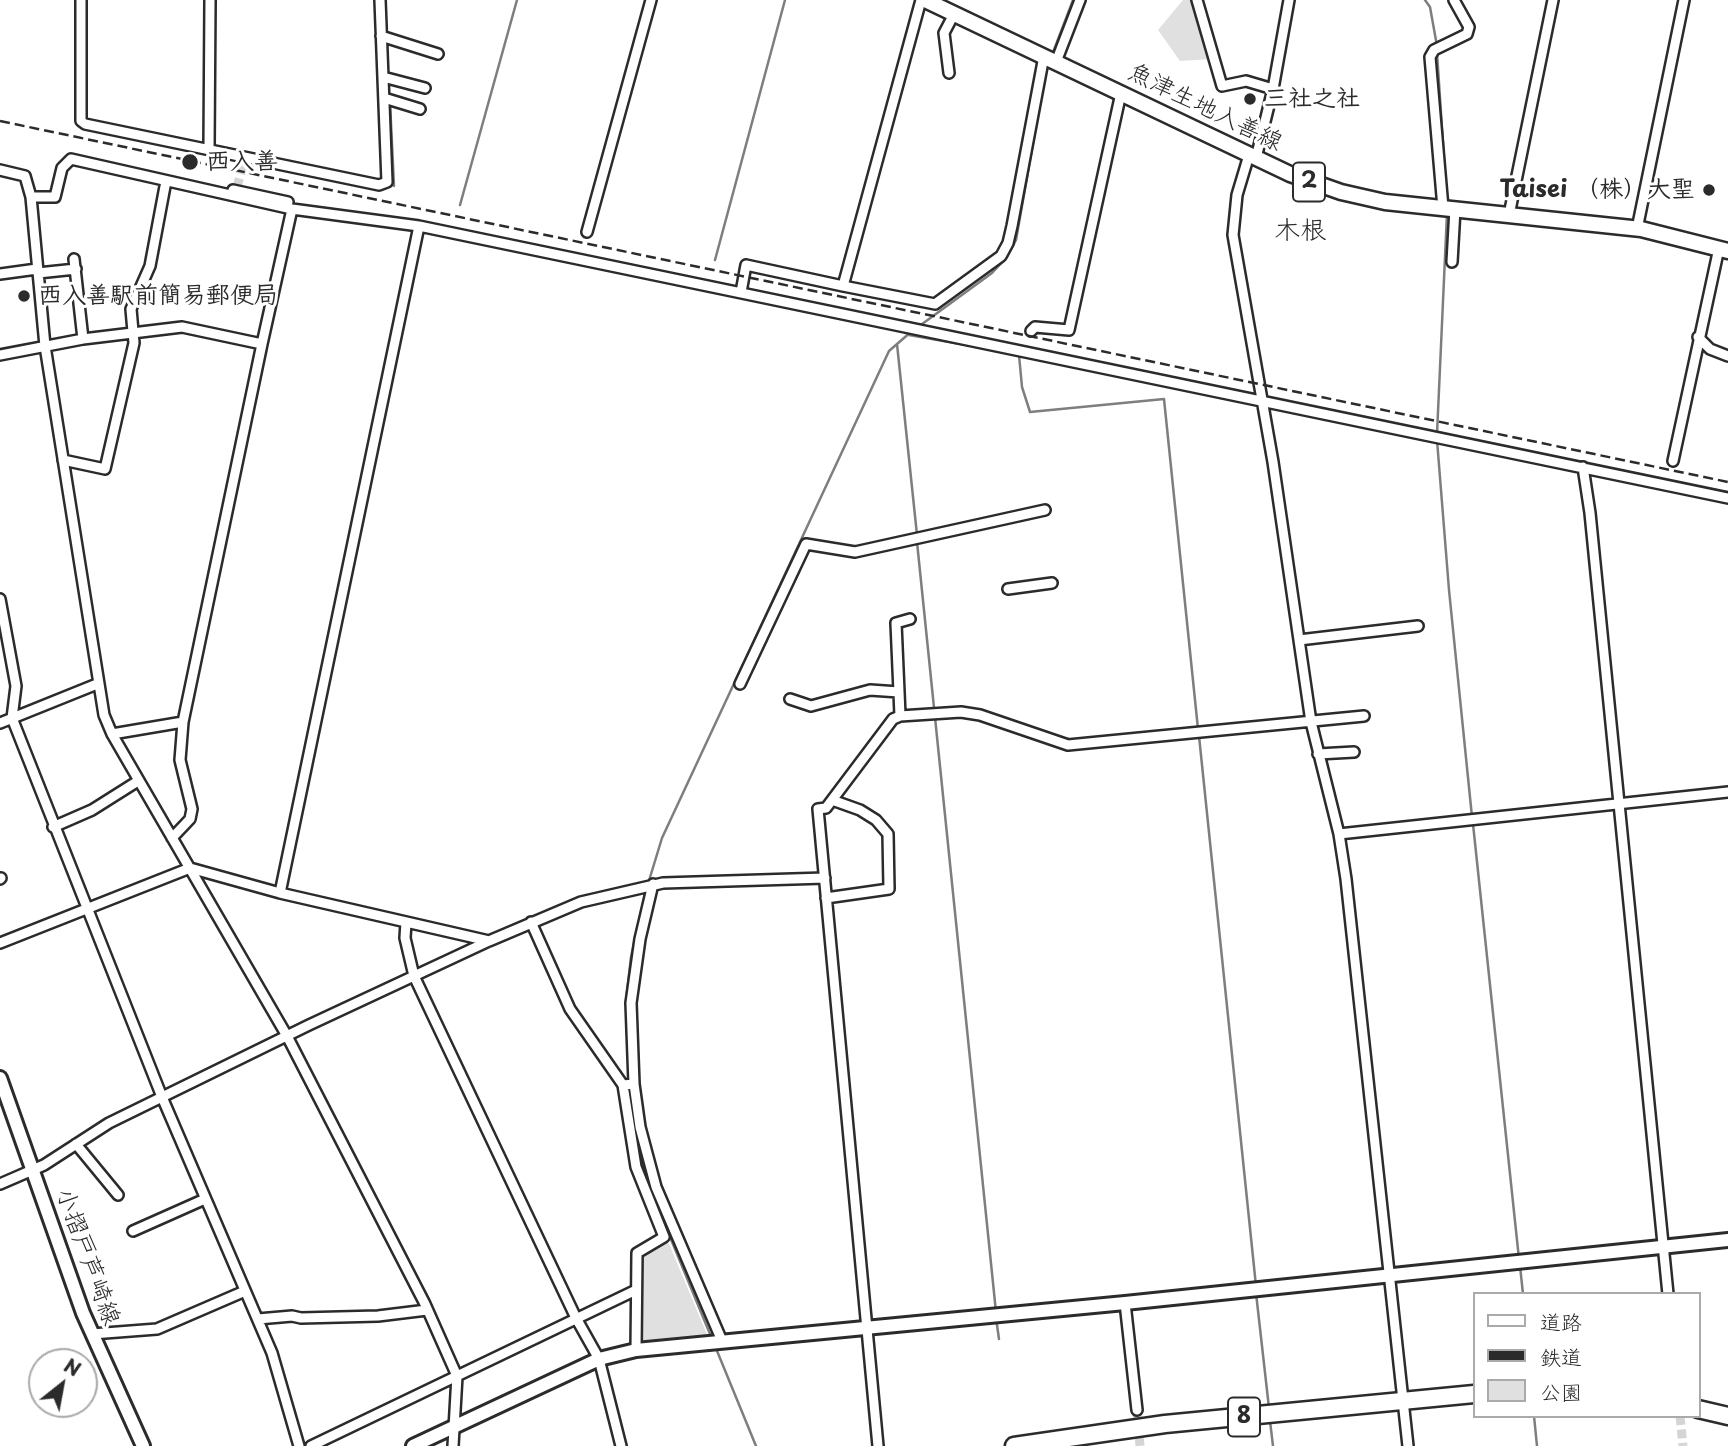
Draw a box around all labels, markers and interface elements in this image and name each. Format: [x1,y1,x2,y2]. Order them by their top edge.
street label: 魚津生地入善線 [1123,58,1287,158]
place label: 三社之社 [1264,85,1360,113]
marker: 三社之社 [1242,91,1258,107]
place label: 西入善 [206,148,278,176]
marker: 西入善 [180,152,200,172]
road number: 2 [1293,162,1325,202]
place label: Taisei （株）大聖 [1499,176,1695,204]
marker: Taisei （株）大聖 [1701,182,1717,198]
district label: 木根 [1274,216,1326,248]
place label: 西入善駅前簡易郵便局 [38,282,278,310]
marker: 西入善駅前簡易郵便局 [16,288,32,304]
street label: 小摺戸芦崎線 [49,1184,125,1330]
legend [1472,1292,1700,1418]
text: 道路 [1540,1305,1582,1337]
text: 鉄道 [1540,1340,1582,1372]
north arrow [28,1348,98,1418]
text: N [59,1351,86,1383]
text: 公園 [1540,1375,1582,1407]
road number: 8 [1228,1398,1260,1436]

